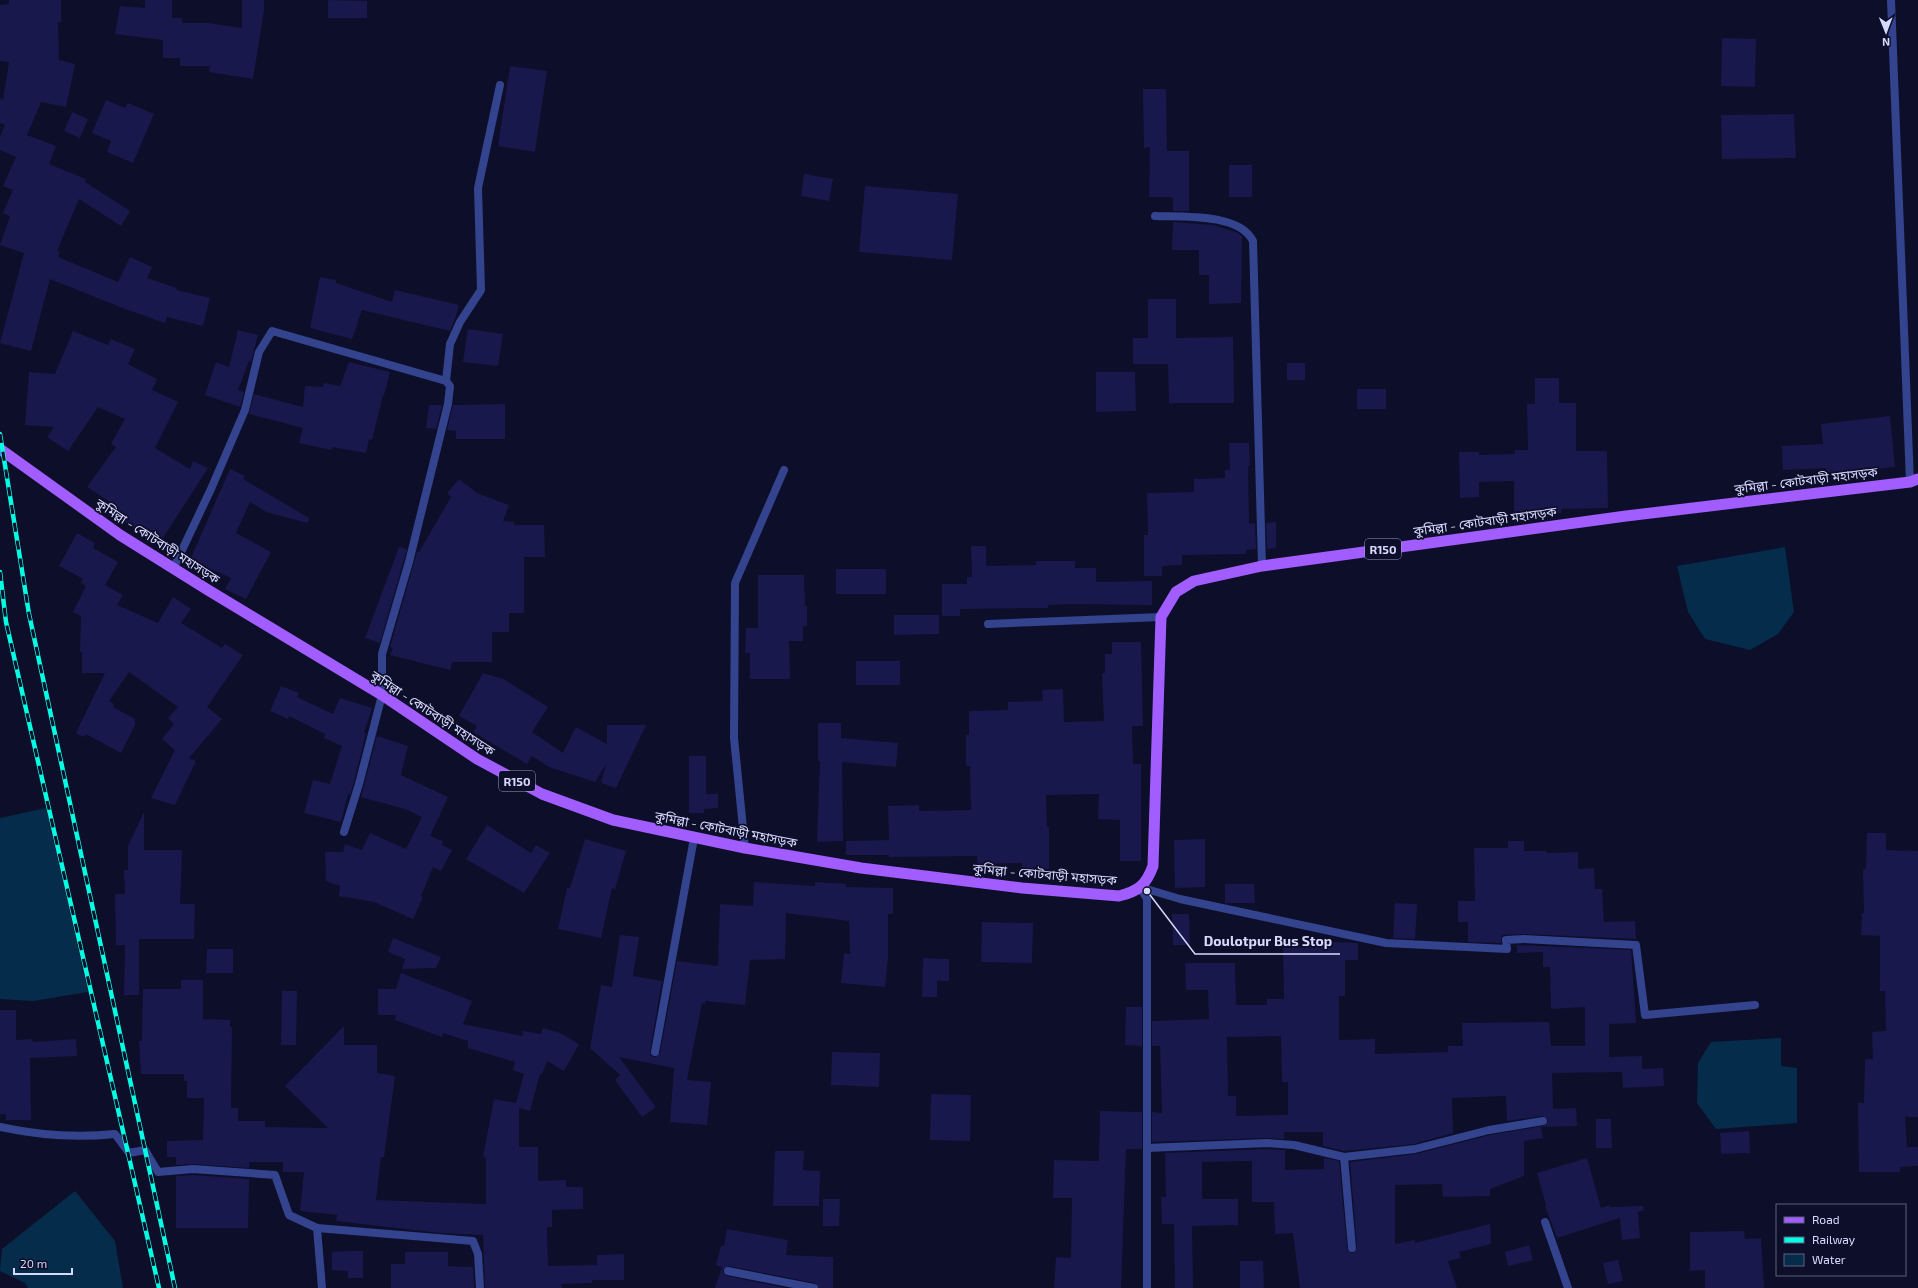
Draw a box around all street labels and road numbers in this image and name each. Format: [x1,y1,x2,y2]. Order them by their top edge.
street label: কুমিল্লা - কোটবাড়ী মহাসড়ক [1732,463,1879,498]
street label: কুমিল্লা - কোটবাড়ী মহাসড়ক [92,494,223,588]
street label: কুমিল্লা - কোটবাড়ী মহাসড়ক [1411,503,1558,540]
road number: R150 [1365,539,1401,559]
street label: কুমিল্লা - কোটবাড়ী মহাসড়ক [367,666,498,760]
road number: R150 [499,771,535,791]
street label: কুমিল্লা - কোটবাড়ী মহাসড়ক [652,807,799,852]
street label: কুমিল্লা - কোটবাড়ী মহাসড়ক [971,860,1118,889]

